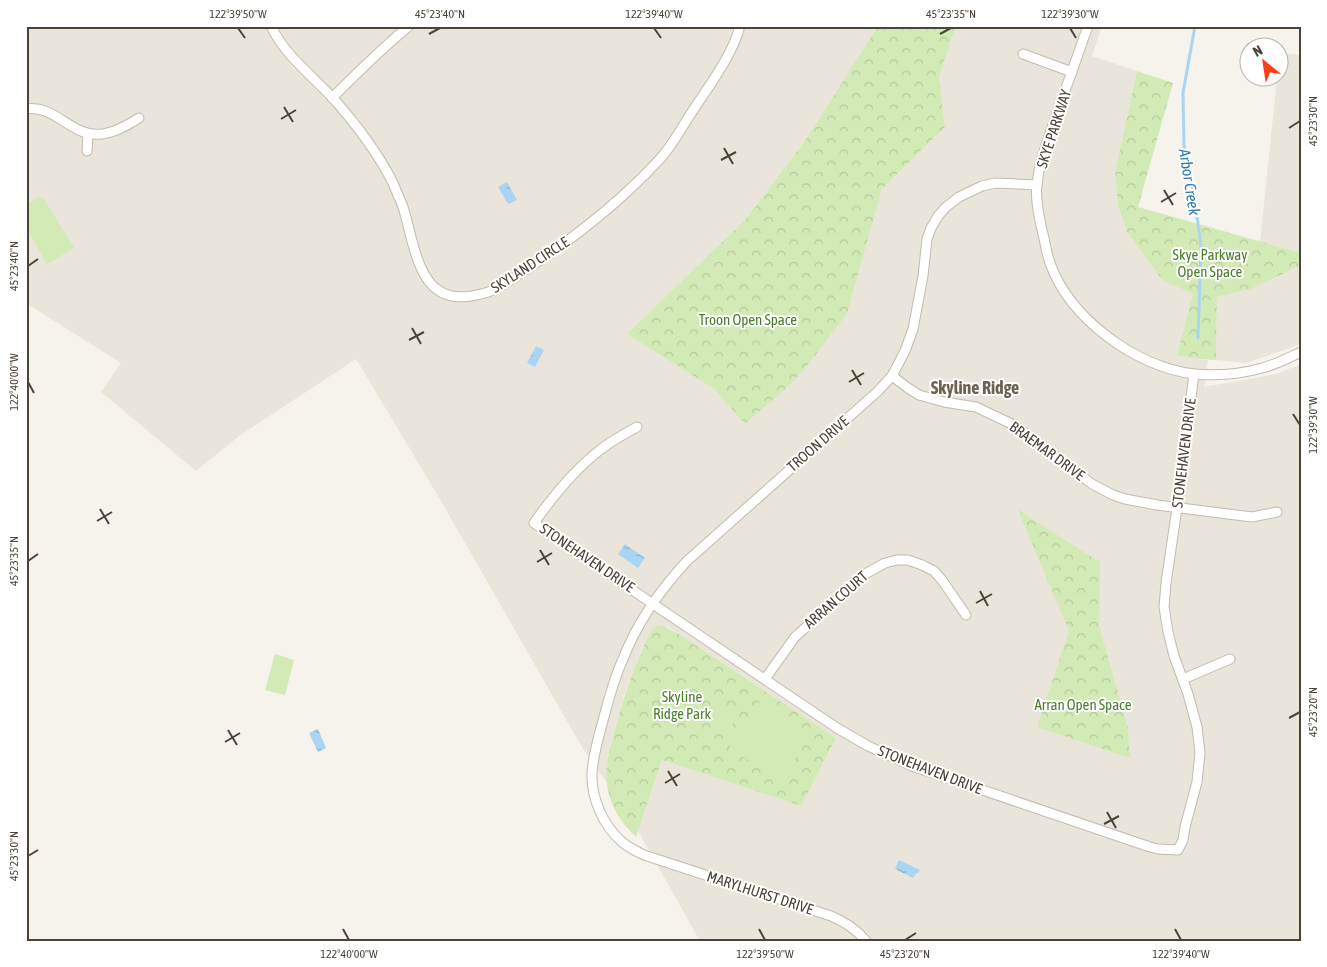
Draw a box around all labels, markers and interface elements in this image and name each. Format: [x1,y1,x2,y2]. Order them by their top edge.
text: 122°39'50"W [209,7,267,21]
text: 45°23'40"N [415,7,465,21]
text: 122°39'40"W [625,7,683,21]
text: 45°23'35"N [926,7,976,21]
text: 122°39'30"W [1041,7,1099,21]
north arrow [1240,38,1290,88]
text: N [1250,42,1265,60]
street label: SKYE PARKWAY [1033,87,1074,170]
text: 45°23'30"N [1306,96,1320,146]
water label: Arbor Creek [1176,146,1204,218]
street label: SKYLAND CIRCLE [488,233,572,296]
text: 45°23'40"N [7,241,21,291]
park label: Skye Parkway Open Space [1173,246,1247,280]
park label: Troon Open Space [699,311,797,328]
text: 122°40'00"W [7,353,21,411]
district label: Skyline Ridge [931,377,1019,398]
street label: STONEHAVEN DRIVE [1168,396,1199,509]
text: 122°39'30"W [1306,396,1320,454]
street label: TROON DRIVE [783,412,852,475]
street label: BRAEMAR DRIVE [1006,418,1089,484]
street label: STONEHAVEN DRIVE [537,520,638,596]
text: 45°23'35"N [7,536,21,586]
street label: ARRAN COURT [800,567,871,632]
text: 45°23'20"N [1306,687,1320,737]
park label: Skyline Ridge Park [653,688,711,722]
park label: Arran Open Space [1035,696,1132,713]
street label: STONEHAVEN DRIVE [876,742,985,797]
text: 45°23'30"N [7,831,21,881]
street label: MARYLHURST DRIVE [705,867,816,918]
text: 122°40'00"W [320,947,378,961]
text: 122°39'50"W [736,947,794,961]
text: 45°23'20"N [880,947,930,961]
text: 122°39'40"W [1152,947,1210,961]

